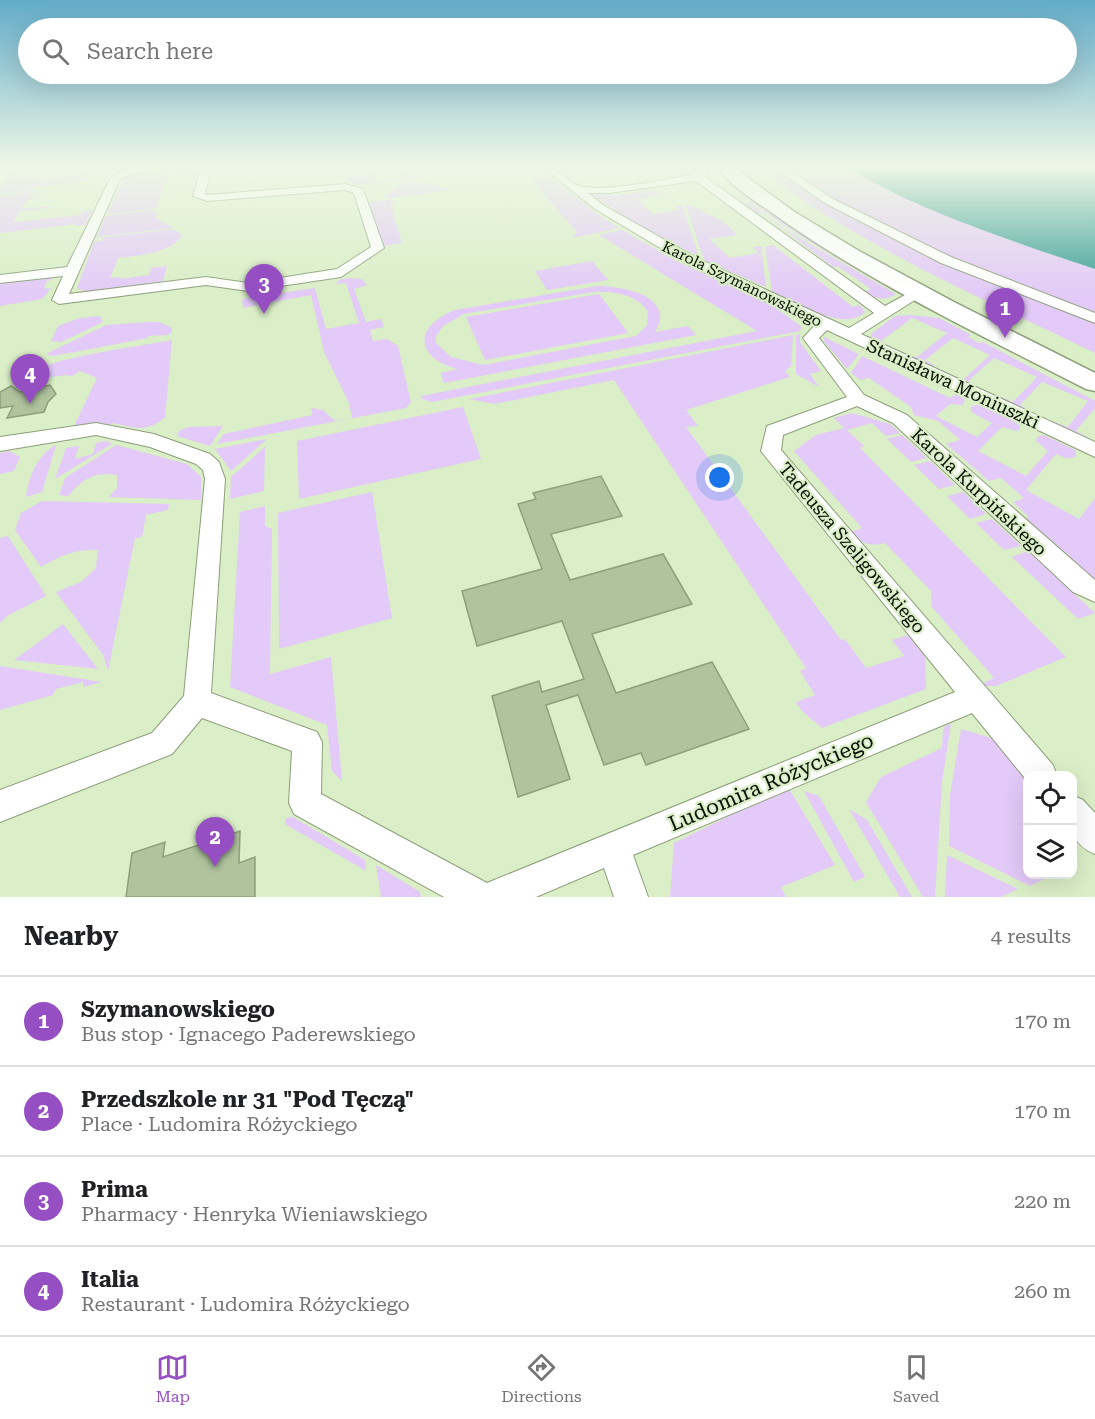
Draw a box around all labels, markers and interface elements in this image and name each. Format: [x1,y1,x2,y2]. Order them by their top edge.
search box [18,18,1077,84]
icon: search [39,35,72,68]
text: Search here [87,39,213,64]
street label: Karola Szymanowskiego [659,237,825,331]
pin: 3 [244,264,284,314]
pin: 1 [986,288,1024,338]
street label: Stanisława Moniuszki [864,334,1043,433]
pin: 4 [10,354,50,404]
street label: Karola Kurpińskiego [907,423,1051,560]
street label: Tadeusza Szeligowskiego [775,458,930,637]
your location [705,463,734,492]
street label: Ludomira Różyckiego [665,728,877,836]
map controls [1023,771,1077,879]
button: locate [1023,771,1077,825]
pin: 2 [196,818,234,867]
button: layers [1023,825,1077,879]
text: Nearby [24,921,118,951]
text: 4 results [991,924,1071,948]
text: Szymanowskiego [81,997,275,1022]
text: 1 [38,1009,49,1033]
text: 170 m [1014,1009,1071,1033]
text: Bus stop · Ignacego Paderewskiego [81,1022,416,1046]
text: Przedszkole nr 31 "Pod Tęczą" [81,1087,414,1112]
text: 2 [38,1099,49,1123]
text: 170 m [1014,1099,1071,1123]
text: Place · Ludomira Różyckiego [81,1112,358,1136]
text: Prima [81,1177,148,1202]
text: 3 [38,1189,49,1213]
text: 220 m [1014,1189,1071,1213]
text: Pharmacy · Henryka Wieniawskiego [81,1202,428,1226]
text: Italia [81,1267,139,1292]
text: 4 [38,1279,49,1303]
text: 260 m [1014,1279,1071,1303]
text: Restaurant · Ludomira Różyckiego [81,1292,410,1316]
tab: Map [156,1351,190,1406]
tab: Directions [501,1351,582,1406]
tab: Saved [893,1351,939,1406]

